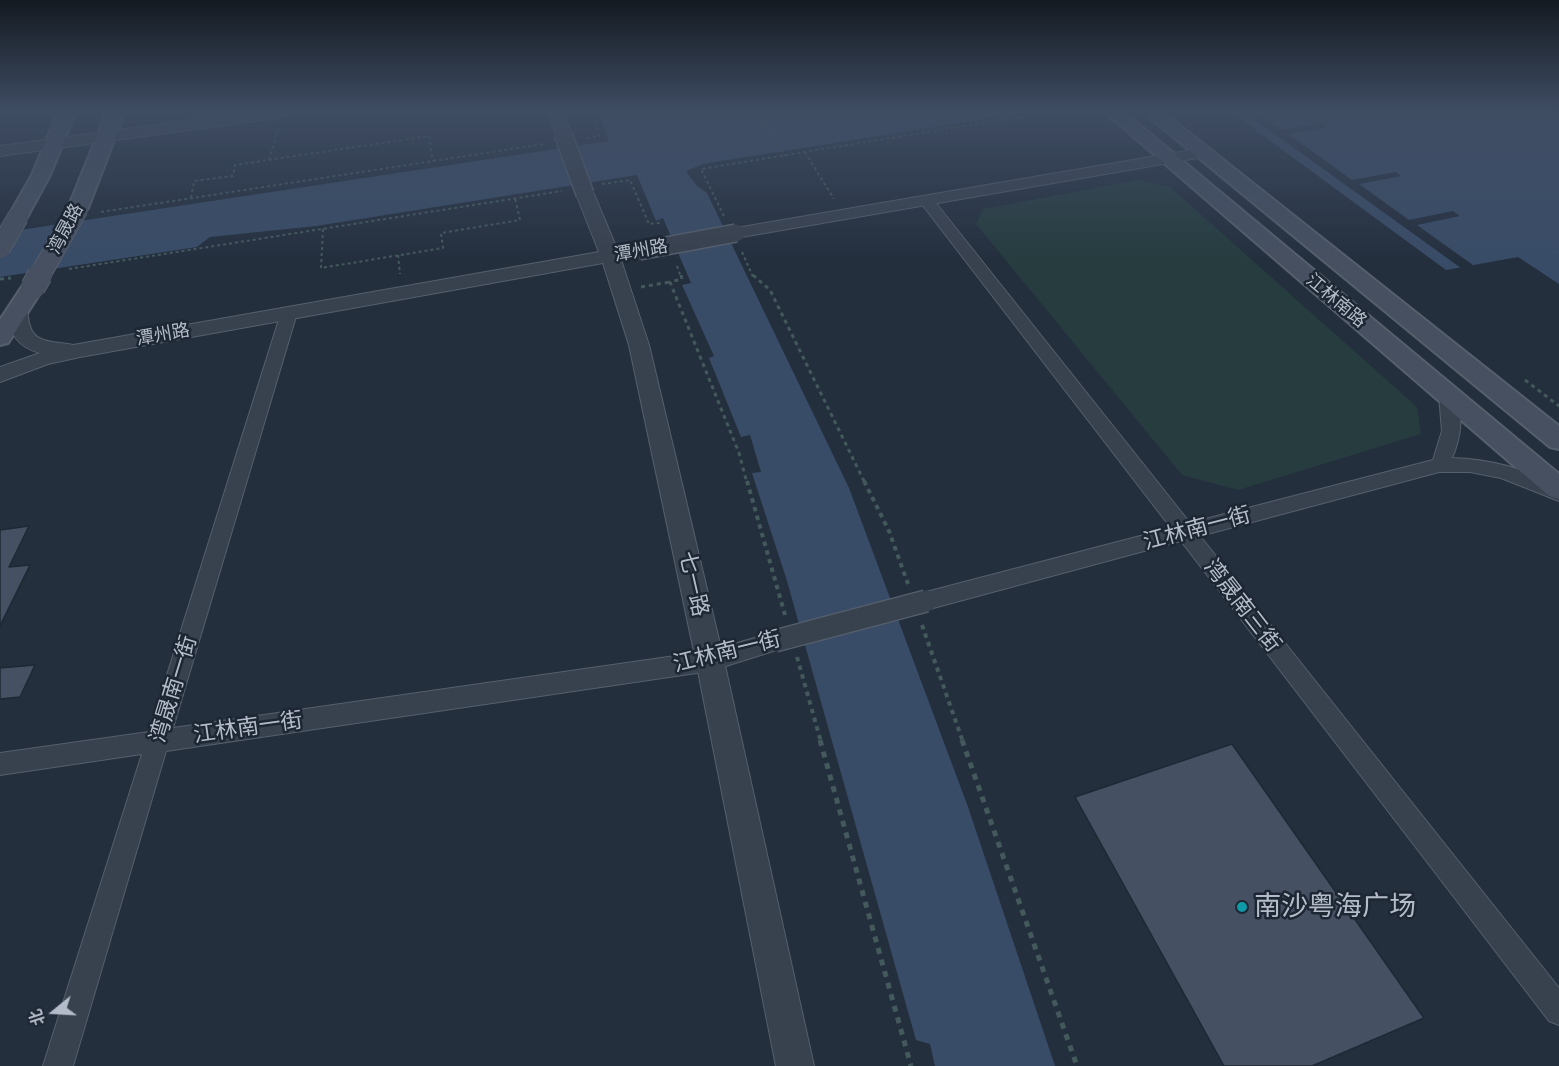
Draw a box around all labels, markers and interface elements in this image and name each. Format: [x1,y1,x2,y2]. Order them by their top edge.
street label: 湾晟路 [44,200,88,258]
street label: 潭州路 [613,236,669,266]
street label: 江林南路 [1301,270,1371,332]
street label: 潭州路 [135,320,191,350]
street label: 江林南一街 [1140,502,1254,556]
street label: 七一路 [673,549,713,619]
street label: 湾晟南三街 [1198,555,1286,657]
street label: 江林南一街 [670,626,784,678]
street label: 湾晟南一街 [145,633,203,745]
street label: 江林南一街 [192,707,304,749]
place label: 南沙粤海广场 [1254,891,1416,923]
marker: 南沙粤海广场 [1235,900,1249,914]
north arrow [24,982,84,1042]
text: 北 [25,1007,49,1028]

